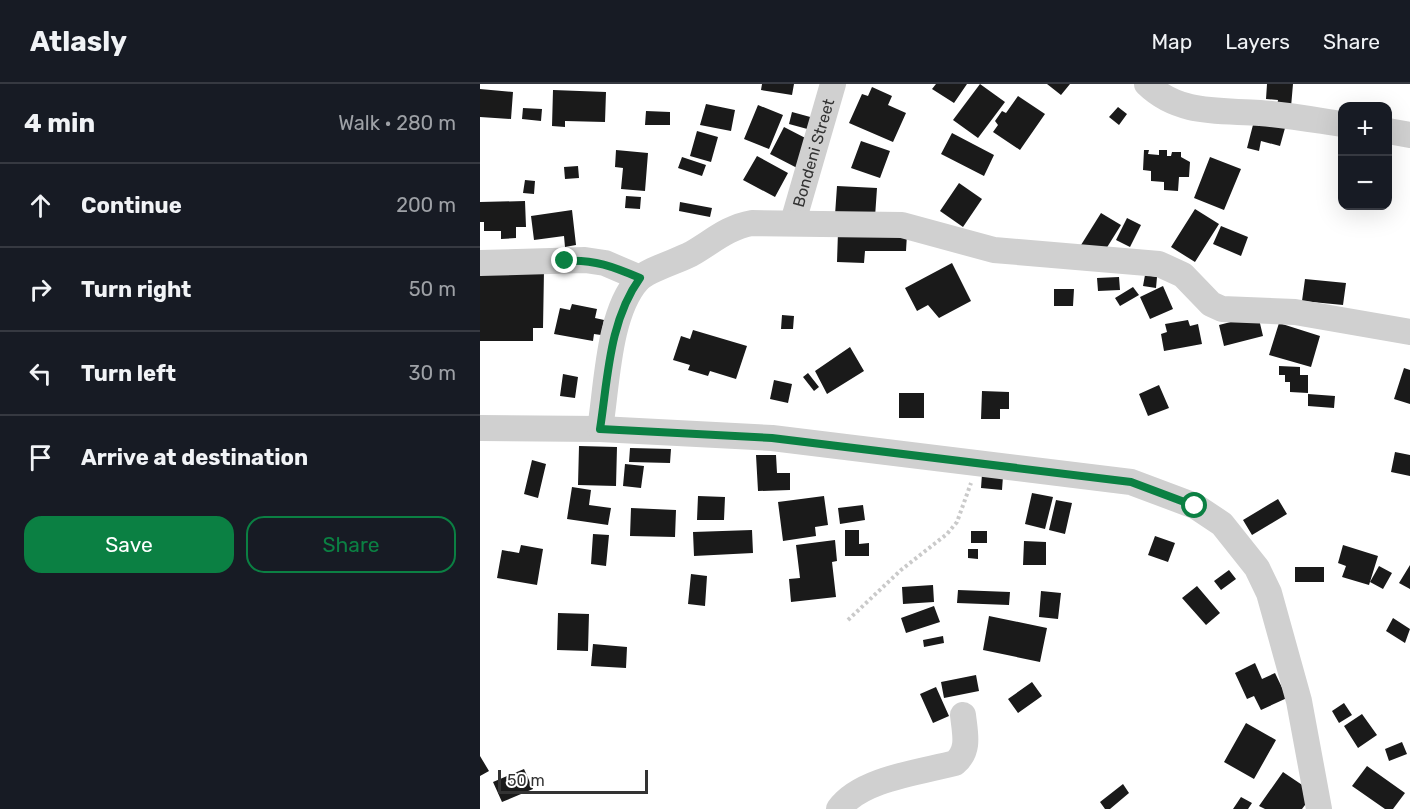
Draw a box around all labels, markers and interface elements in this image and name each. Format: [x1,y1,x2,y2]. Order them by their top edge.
text: Atlasly [30,25,127,58]
text: Map [1151,29,1192,54]
text: Layers [1225,29,1290,54]
text: Share [1323,29,1380,54]
street label: Bondeni Street [789,97,838,209]
map controls [1338,102,1392,210]
button: + [1338,102,1392,156]
text: 4 min [24,108,95,139]
text: Walk · 280 m [338,111,456,135]
button: − [1338,156,1392,210]
icon: ahead [24,189,57,222]
text: Continue [81,192,182,219]
text: 200 m [396,193,456,217]
route end [551,247,577,273]
icon: right [24,273,57,306]
text: Turn right [81,276,191,303]
text: 50 m [409,277,456,301]
icon: left [24,357,57,390]
text: Turn left [81,360,176,387]
text: 30 m [409,361,456,385]
icon: arrive [24,441,57,474]
text: Arrive at destination [81,444,308,471]
route start [1181,492,1207,518]
button: Save [24,516,234,573]
button: Share [246,516,456,573]
scale bar [498,767,648,794]
text: 50 m [507,771,545,790]

